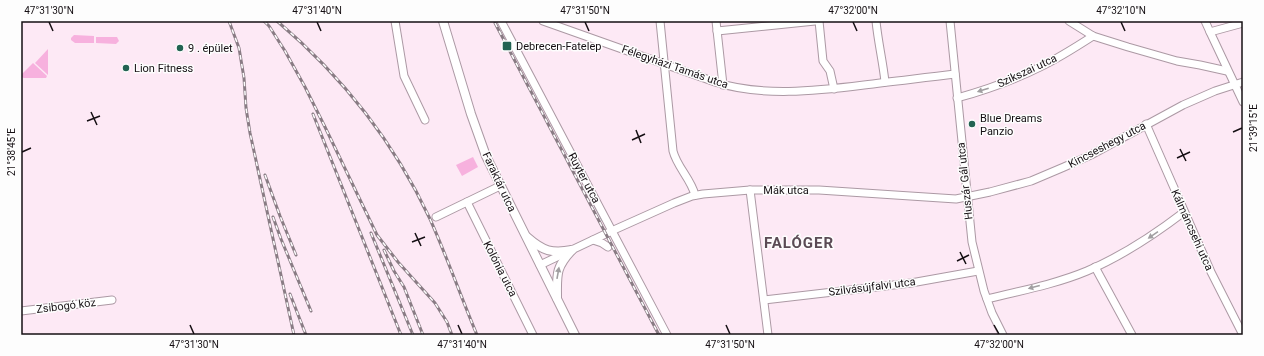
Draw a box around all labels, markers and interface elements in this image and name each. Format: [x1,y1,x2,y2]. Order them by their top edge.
text: 47°31'30"N [24,5,74,16]
text: 47°31'40"N [292,5,342,16]
text: 47°31'50"N [560,5,610,16]
text: 47°32'00"N [828,5,878,16]
text: 47°32'10"N [1096,5,1146,16]
marker: Debrecen-Fatelep [501,40,513,52]
place label: Debrecen-Fatelep [516,40,601,53]
place label: 9 . épület [188,42,233,55]
marker: 9 . épület [175,43,185,53]
street label: Félegyházi Tamás utca [620,43,730,91]
street label: Szikszai utca [995,52,1059,90]
place label: Lion Fitness [134,62,194,75]
marker: Lion Fitness [121,63,131,73]
one-way arrow [977,87,989,93]
text: 21°39'15"E [1248,104,1259,152]
place label: Blue Dreams Panzio [980,112,1042,138]
marker: Blue Dreams Panzio [967,119,977,129]
street label: Kincseshegy utca [1066,119,1148,171]
text: 21°38'45"E [6,128,17,176]
street label: Huszár Gál utca [954,142,976,220]
street label: Faraktár utca [479,150,519,214]
street label: Ruyter utca [565,151,603,205]
street label: Mák utca [763,184,809,197]
street label: Kálmáncsehi utca [1168,187,1216,273]
one-way arrow [1147,231,1158,239]
district label: FALÓGER [764,234,834,252]
street label: Kolónia utca [480,239,520,299]
one-way arrow [556,267,562,279]
street label: Szilvásújfalvi utca [828,275,916,299]
one-way arrow [1028,284,1040,290]
street label: Zsibogó köz [36,296,97,316]
text: 47°31'30"N [169,339,219,350]
text: 47°31'40"N [437,339,487,350]
text: 47°31'50"N [705,339,755,350]
text: 47°32'00"N [974,339,1024,350]

